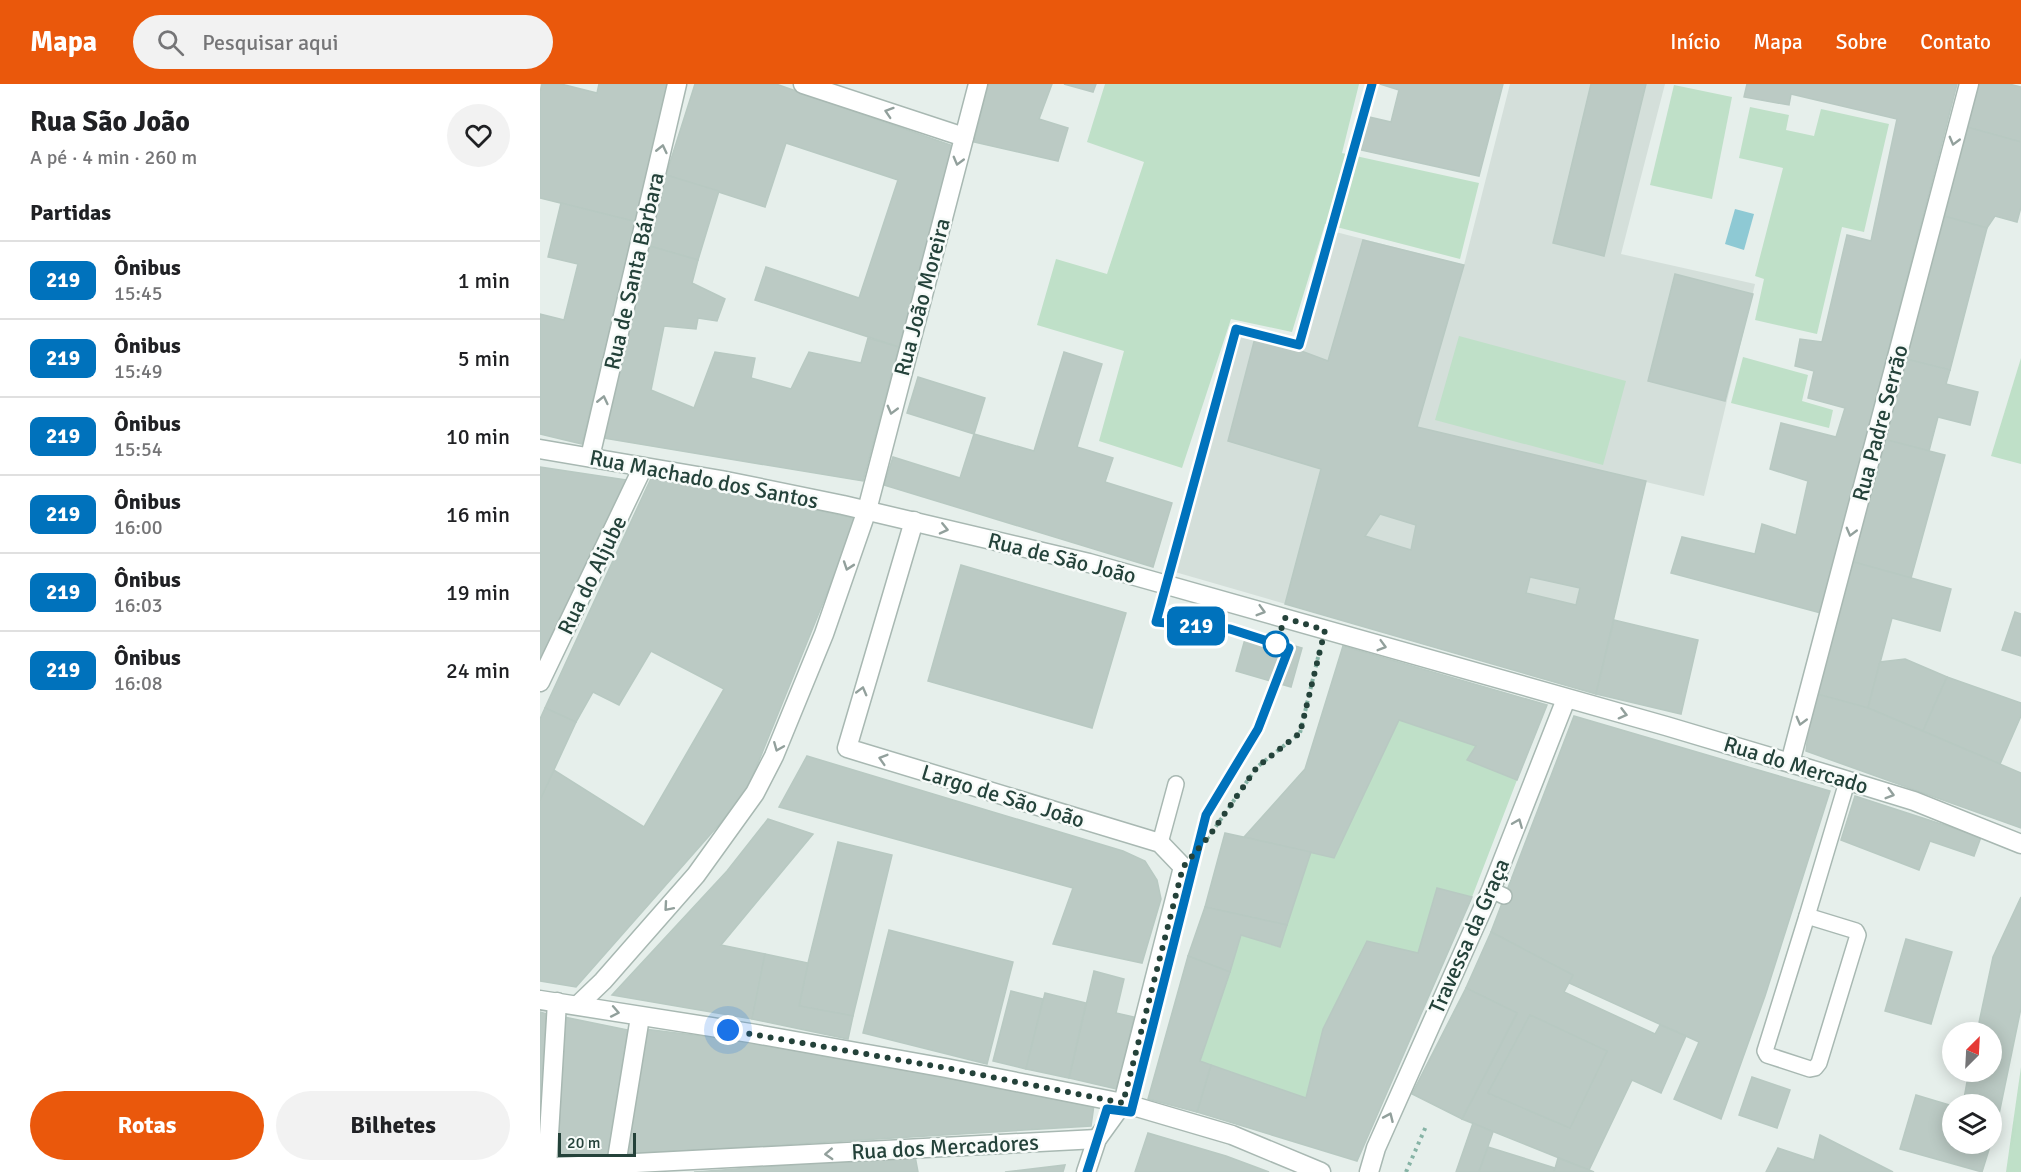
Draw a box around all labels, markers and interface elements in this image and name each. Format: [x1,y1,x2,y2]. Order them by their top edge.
search box [133,15,553,69]
text: Mapa [30,25,97,59]
icon: search [154,26,187,59]
text: Pesquisar aqui [202,29,339,56]
text: Início [1670,29,1720,55]
text: Mapa [1753,29,1803,55]
text: Sobre [1836,29,1887,55]
text: Contato [1920,29,1991,55]
button: heart [447,104,510,167]
text: Rua São João [30,105,190,139]
one-way arrow [884,107,895,119]
one-way arrow [1949,135,1961,145]
one-way arrow [655,144,668,154]
text: A pé · 4 min · 260 m [30,145,197,170]
one-way arrow [953,155,965,166]
street label: Rua de Santa Bárbara [598,170,670,372]
text: Partidas [30,199,111,226]
street label: Rua João Moreira [888,215,956,379]
text: Ônibus [114,254,181,281]
text: 219 [46,267,80,293]
text: 1 min [458,267,510,294]
text: 15:45 [114,281,163,306]
text: Ônibus [114,332,181,359]
street label: Rua Padre Serrão [1846,342,1914,504]
text: 219 [46,345,80,371]
text: 5 min [458,345,510,372]
text: 15:49 [114,359,163,384]
one-way arrow [596,396,609,406]
one-way arrow [887,405,900,415]
text: Ônibus [114,410,181,437]
text: 219 [46,423,80,449]
text: 10 min [446,423,510,450]
text: 15:54 [114,437,163,462]
street label: Rua Machado dos Santos [587,444,821,514]
text: Ônibus [114,488,181,515]
text: 219 [46,501,80,527]
text: 16 min [446,501,510,528]
street label: Rua do Aljube [552,511,632,639]
text: 16:00 [114,515,163,540]
one-way arrow [939,521,949,534]
one-way arrow [1846,526,1858,537]
street label: Rua de São João [985,527,1139,589]
one-way arrow [843,560,856,570]
text: Ônibus [114,566,181,593]
text: 219 [46,579,80,605]
text: 19 min [446,579,510,606]
text: 16:03 [114,593,163,618]
one-way arrow [1255,604,1266,616]
line badge: 219 [1162,606,1230,646]
text: 219 [1179,613,1213,639]
unlabelled marker [1263,631,1289,657]
one-way arrow [1376,639,1387,651]
text: Ônibus [114,644,181,671]
text: 219 [46,657,80,683]
text: 24 min [446,657,510,684]
text: 16:08 [114,671,163,696]
one-way arrow [855,687,868,697]
one-way arrow [1617,707,1628,719]
one-way arrow [1796,716,1809,726]
street label: Rua do Mercado [1720,730,1872,800]
one-way arrow [773,741,785,752]
one-way arrow [878,754,889,766]
street label: Largo de São João [918,758,1088,834]
one-way arrow [1884,787,1895,799]
one-way arrow [1511,819,1523,830]
street label: Travessa da Graça [1423,854,1515,1018]
one-way arrow [664,900,675,911]
one-way arrow [609,1005,619,1018]
your location [713,1015,743,1045]
north arrow [1942,1022,2002,1082]
map controls [1942,1022,2002,1154]
button: Rotas [30,1091,264,1160]
button: Bilhetes [276,1091,510,1160]
button: layers [1942,1094,2002,1154]
one-way arrow [1382,1113,1394,1124]
street label: Rua dos Mercadores [851,1129,1039,1165]
scale bar [558,1130,636,1158]
text: 20 m [567,1133,601,1153]
one-way arrow [825,1147,834,1160]

